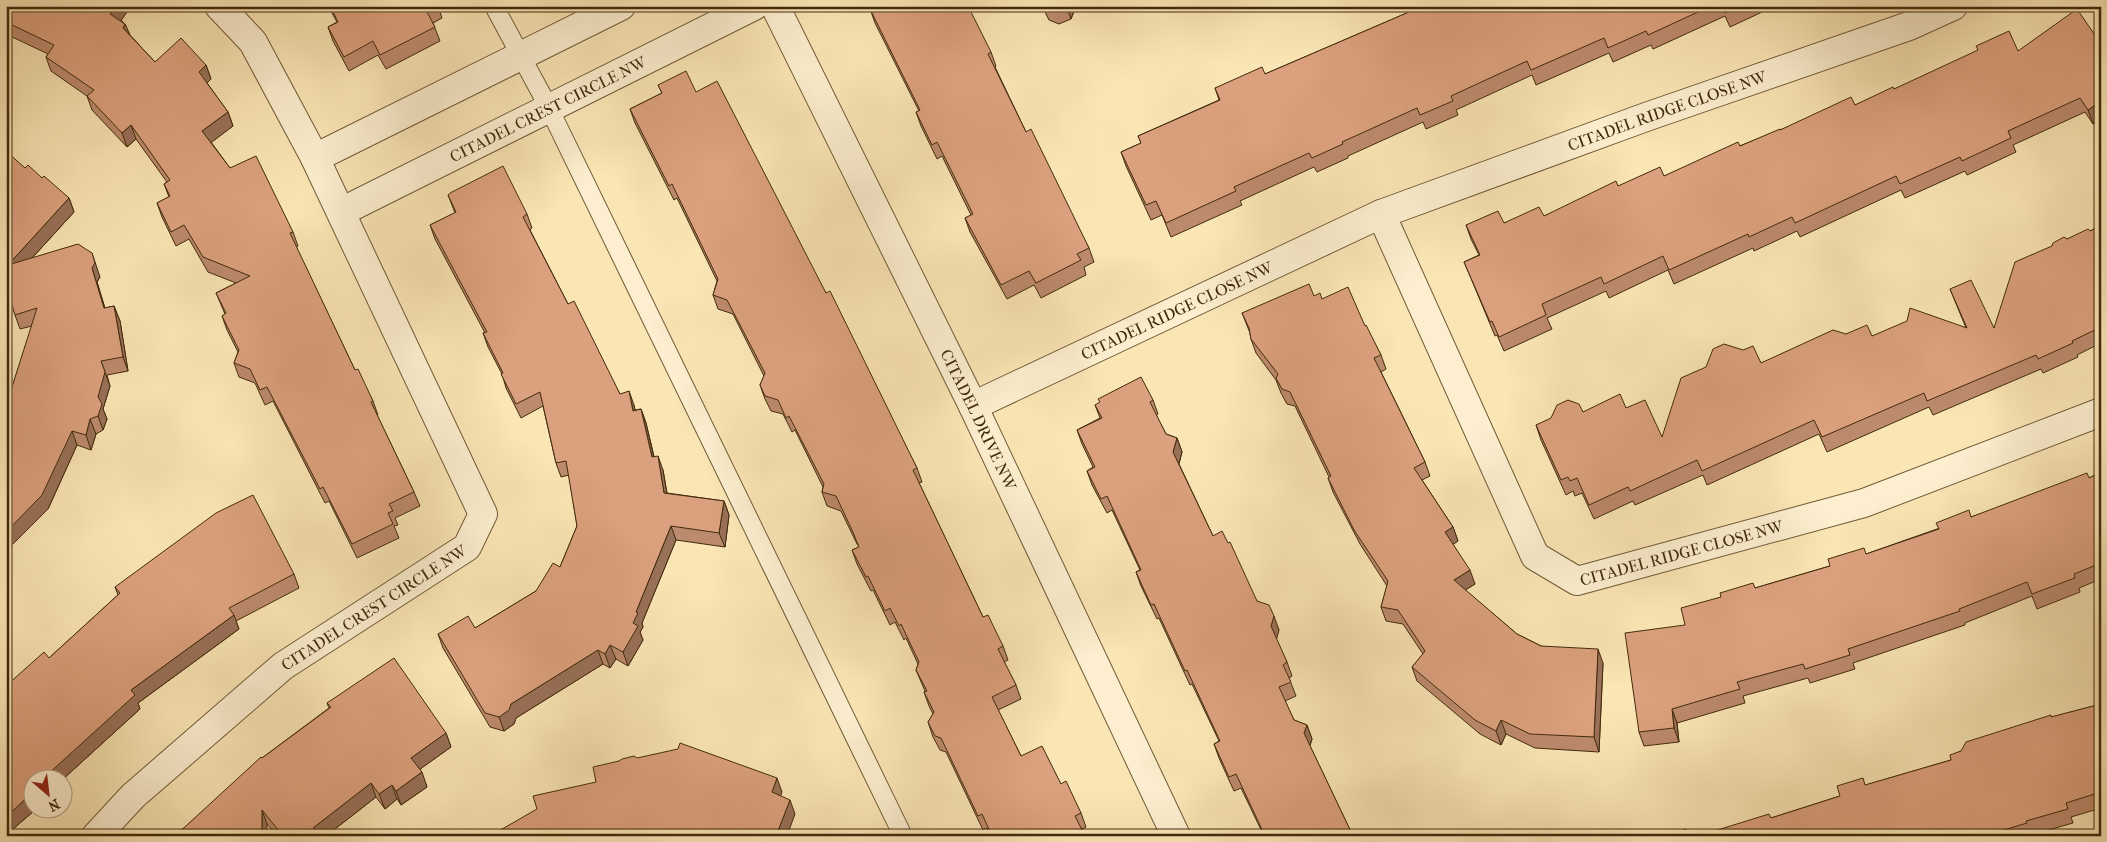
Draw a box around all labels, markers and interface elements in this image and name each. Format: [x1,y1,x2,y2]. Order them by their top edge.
street label: CITADEL CREST CIRCLE NW [446,51,650,166]
street label: CITADEL RIDGE CLOSE NW [1565,66,1770,154]
street label: CITADEL RIDGE CLOSE NW [1078,256,1277,363]
street label: CITADEL DRIVE NW [937,346,1021,494]
street label: CITADEL RIDGE CLOSE NW [1578,516,1786,589]
street label: CITADEL CREST CIRCLE NW [277,540,471,674]
north arrow [22,770,72,820]
text: N [45,795,63,815]

